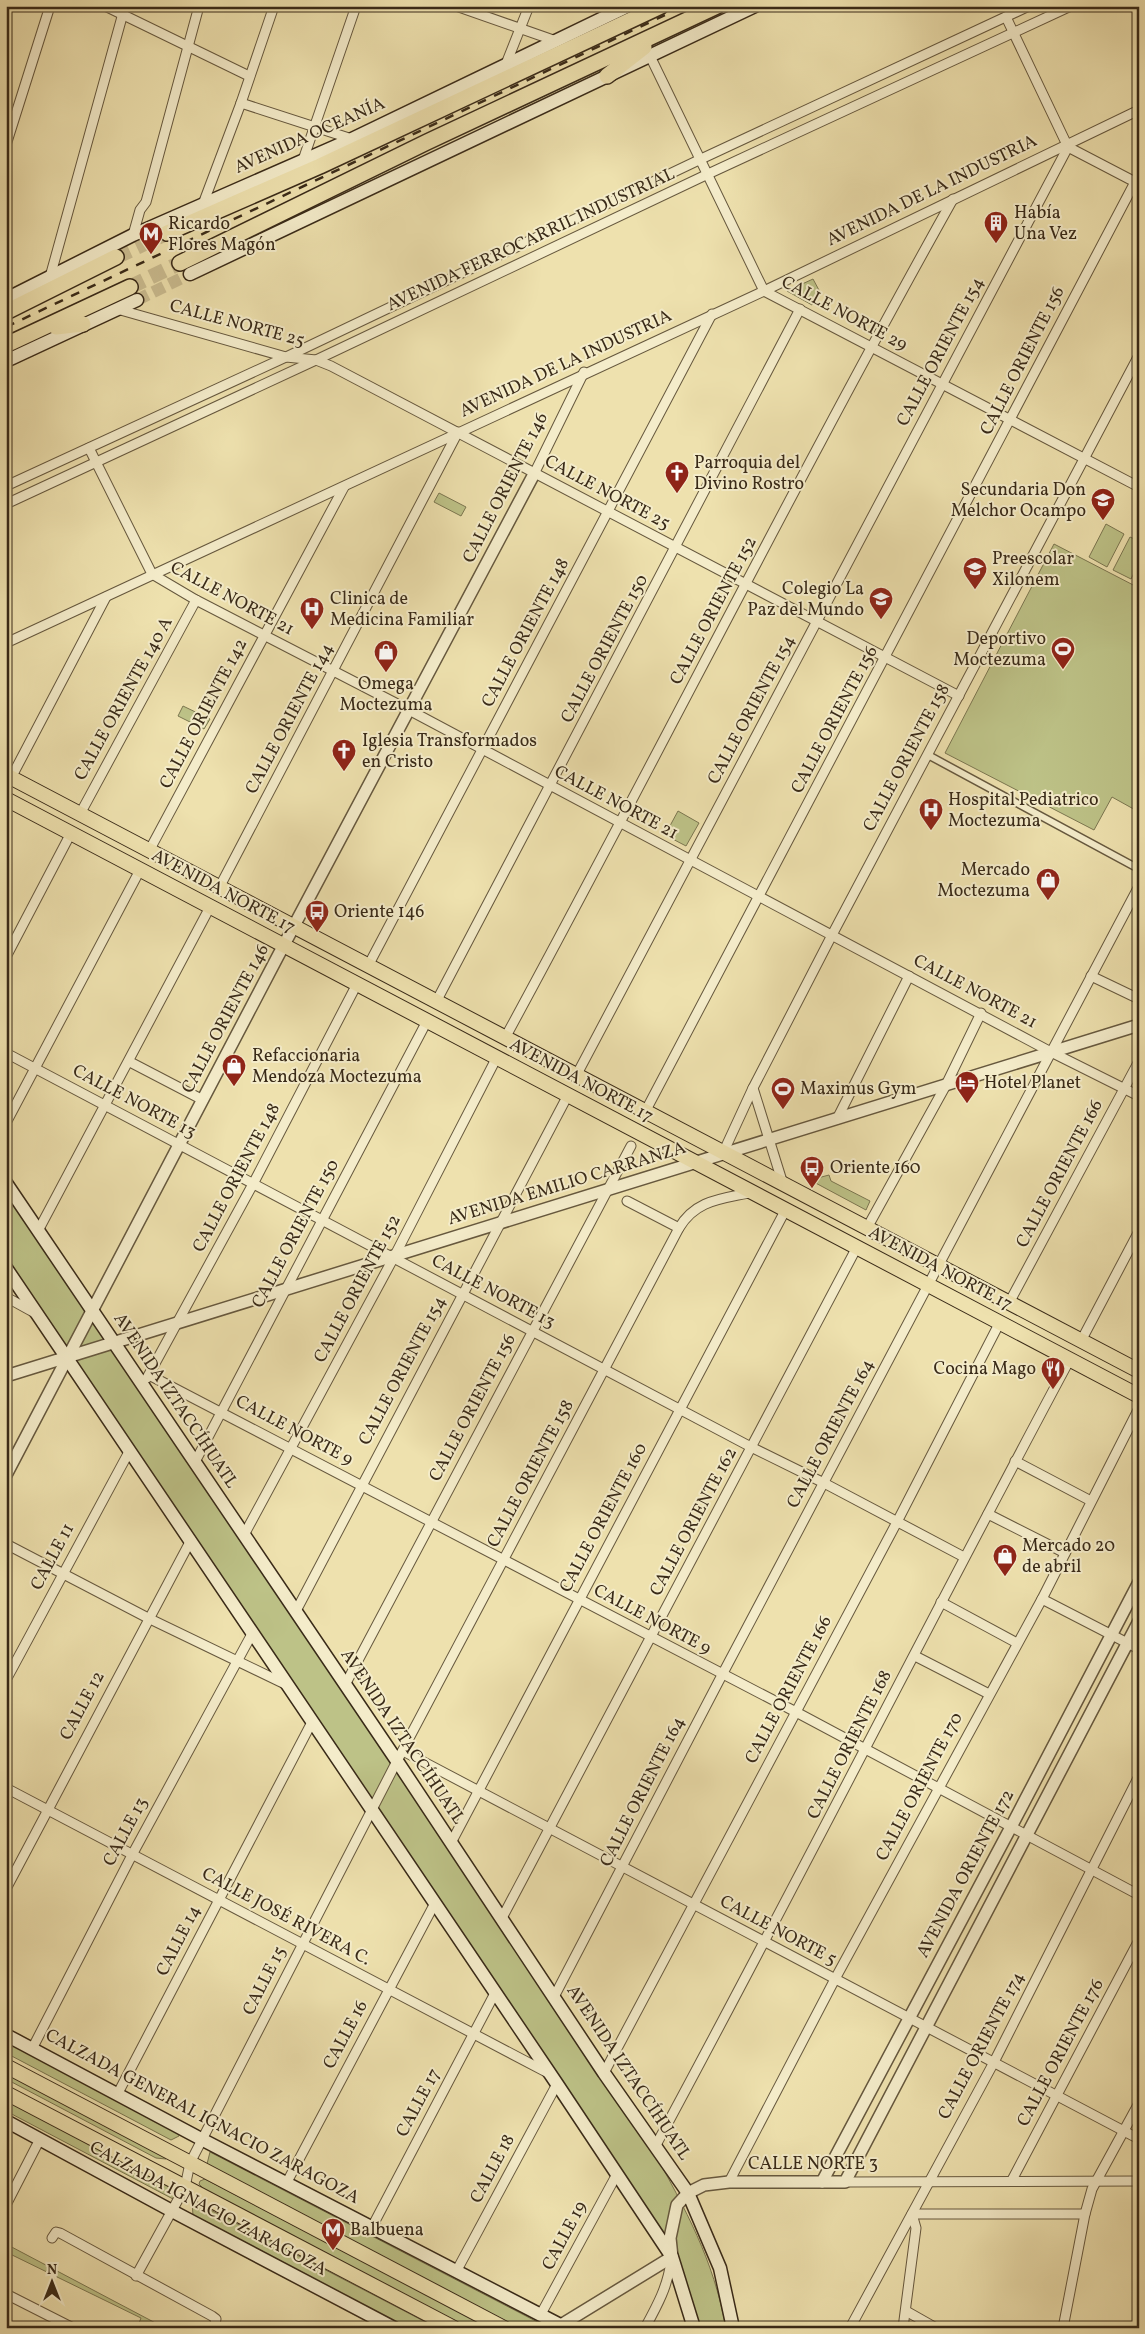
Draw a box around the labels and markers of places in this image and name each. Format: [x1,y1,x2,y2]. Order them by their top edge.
place label: Había Una Vez [1014,201,1077,247]
building icon: Había Una Vez [983,210,1009,244]
place label: Ricardo Flores Magón [168,212,276,258]
metro station icon: Ricardo Flores Magón [138,221,164,255]
place label: Parroquia del Divino Rostro [694,451,804,497]
church icon: Parroquia del Divino Rostro [664,460,690,494]
place label: Secundaria Don Melchor Ocampo [951,478,1086,524]
school or university icon: Secundaria Don Melchor Ocampo [1090,487,1116,521]
place label: Preescolar Xilonem [992,547,1075,593]
school or university icon: Preescolar Xilonem [962,556,988,590]
place label: Colegio La Paz del Mundo [747,577,864,623]
school or university icon: Colegio La Paz del Mundo [868,586,894,620]
place label: Clinica de Medicina Familiar [330,587,475,633]
hospital icon: Clinica de Medicina Familiar [299,596,325,630]
place label: Deportivo Moctezuma [953,627,1046,673]
sports icon: Deportivo Moctezuma [1050,636,1076,670]
shop icon: Omega Moctezuma [373,639,399,673]
place label: Omega Moctezuma [340,672,432,718]
place label: Iglesia Transformados en Cristo [362,729,537,775]
church icon: Iglesia Transformados en Cristo [331,738,357,772]
place label: Hospital Pediatrico Moctezuma [948,788,1099,834]
hospital icon: Hospital Pediatrico Moctezuma [918,797,944,831]
place label: Mercado Moctezuma [937,858,1030,904]
shop icon: Mercado Moctezuma [1035,867,1061,901]
bus stop icon: Oriente 146 [304,899,330,933]
place label: Oriente 146 [334,900,424,925]
place label: Refaccionaria Mendoza Moctezuma [252,1044,422,1090]
shop icon: Refaccionaria Mendoza Moctezuma [221,1053,247,1087]
hotel icon: Hotel Planet [954,1070,980,1104]
place label: Hotel Planet [984,1071,1081,1096]
sports icon: Maximus Gym [770,1076,796,1110]
place label: Maximus Gym [800,1077,917,1102]
bus stop icon: Oriente 160 [799,1155,825,1189]
place label: Oriente 160 [830,1156,921,1181]
restaurant icon: Cocina Mago [1040,1356,1066,1390]
place label: Cocina Mago [933,1357,1036,1382]
place label: Mercado 20 de abril [1022,1534,1115,1580]
shop icon: Mercado 20 de abril [992,1543,1018,1577]
metro station icon: Balbuena [320,2217,346,2251]
place label: Balbuena [350,2218,424,2243]

